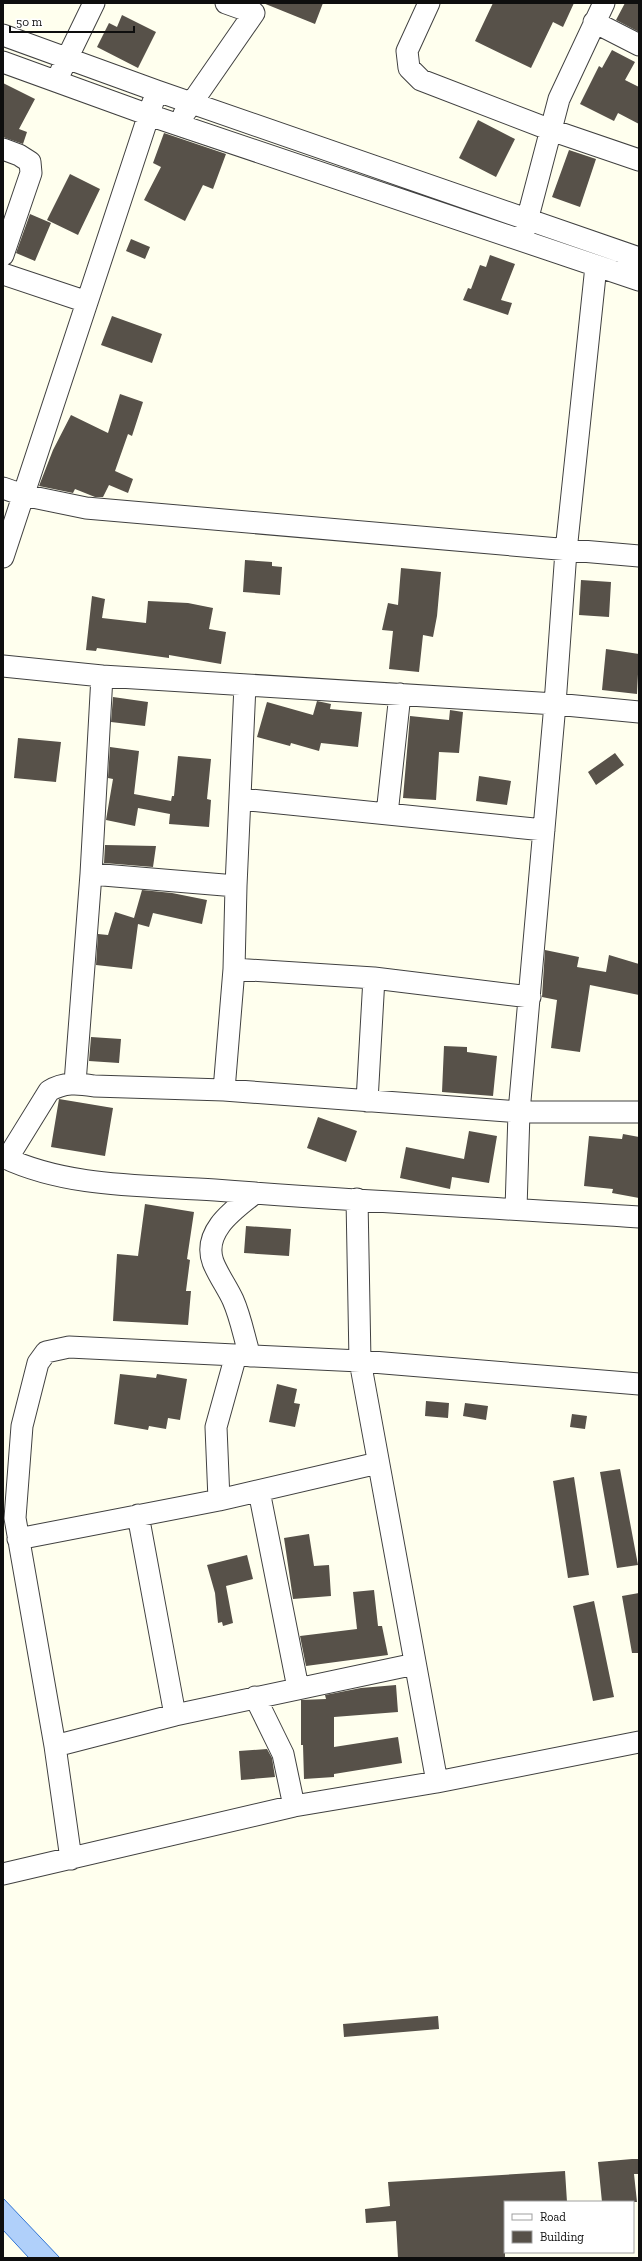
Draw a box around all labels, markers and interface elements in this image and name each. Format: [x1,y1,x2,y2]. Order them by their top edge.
scale bar [10,8,134,34]
text: 50 m [16,15,43,29]
legend [504,2201,634,2253]
text: Road [540,2210,566,2224]
text: Building [540,2230,584,2244]

